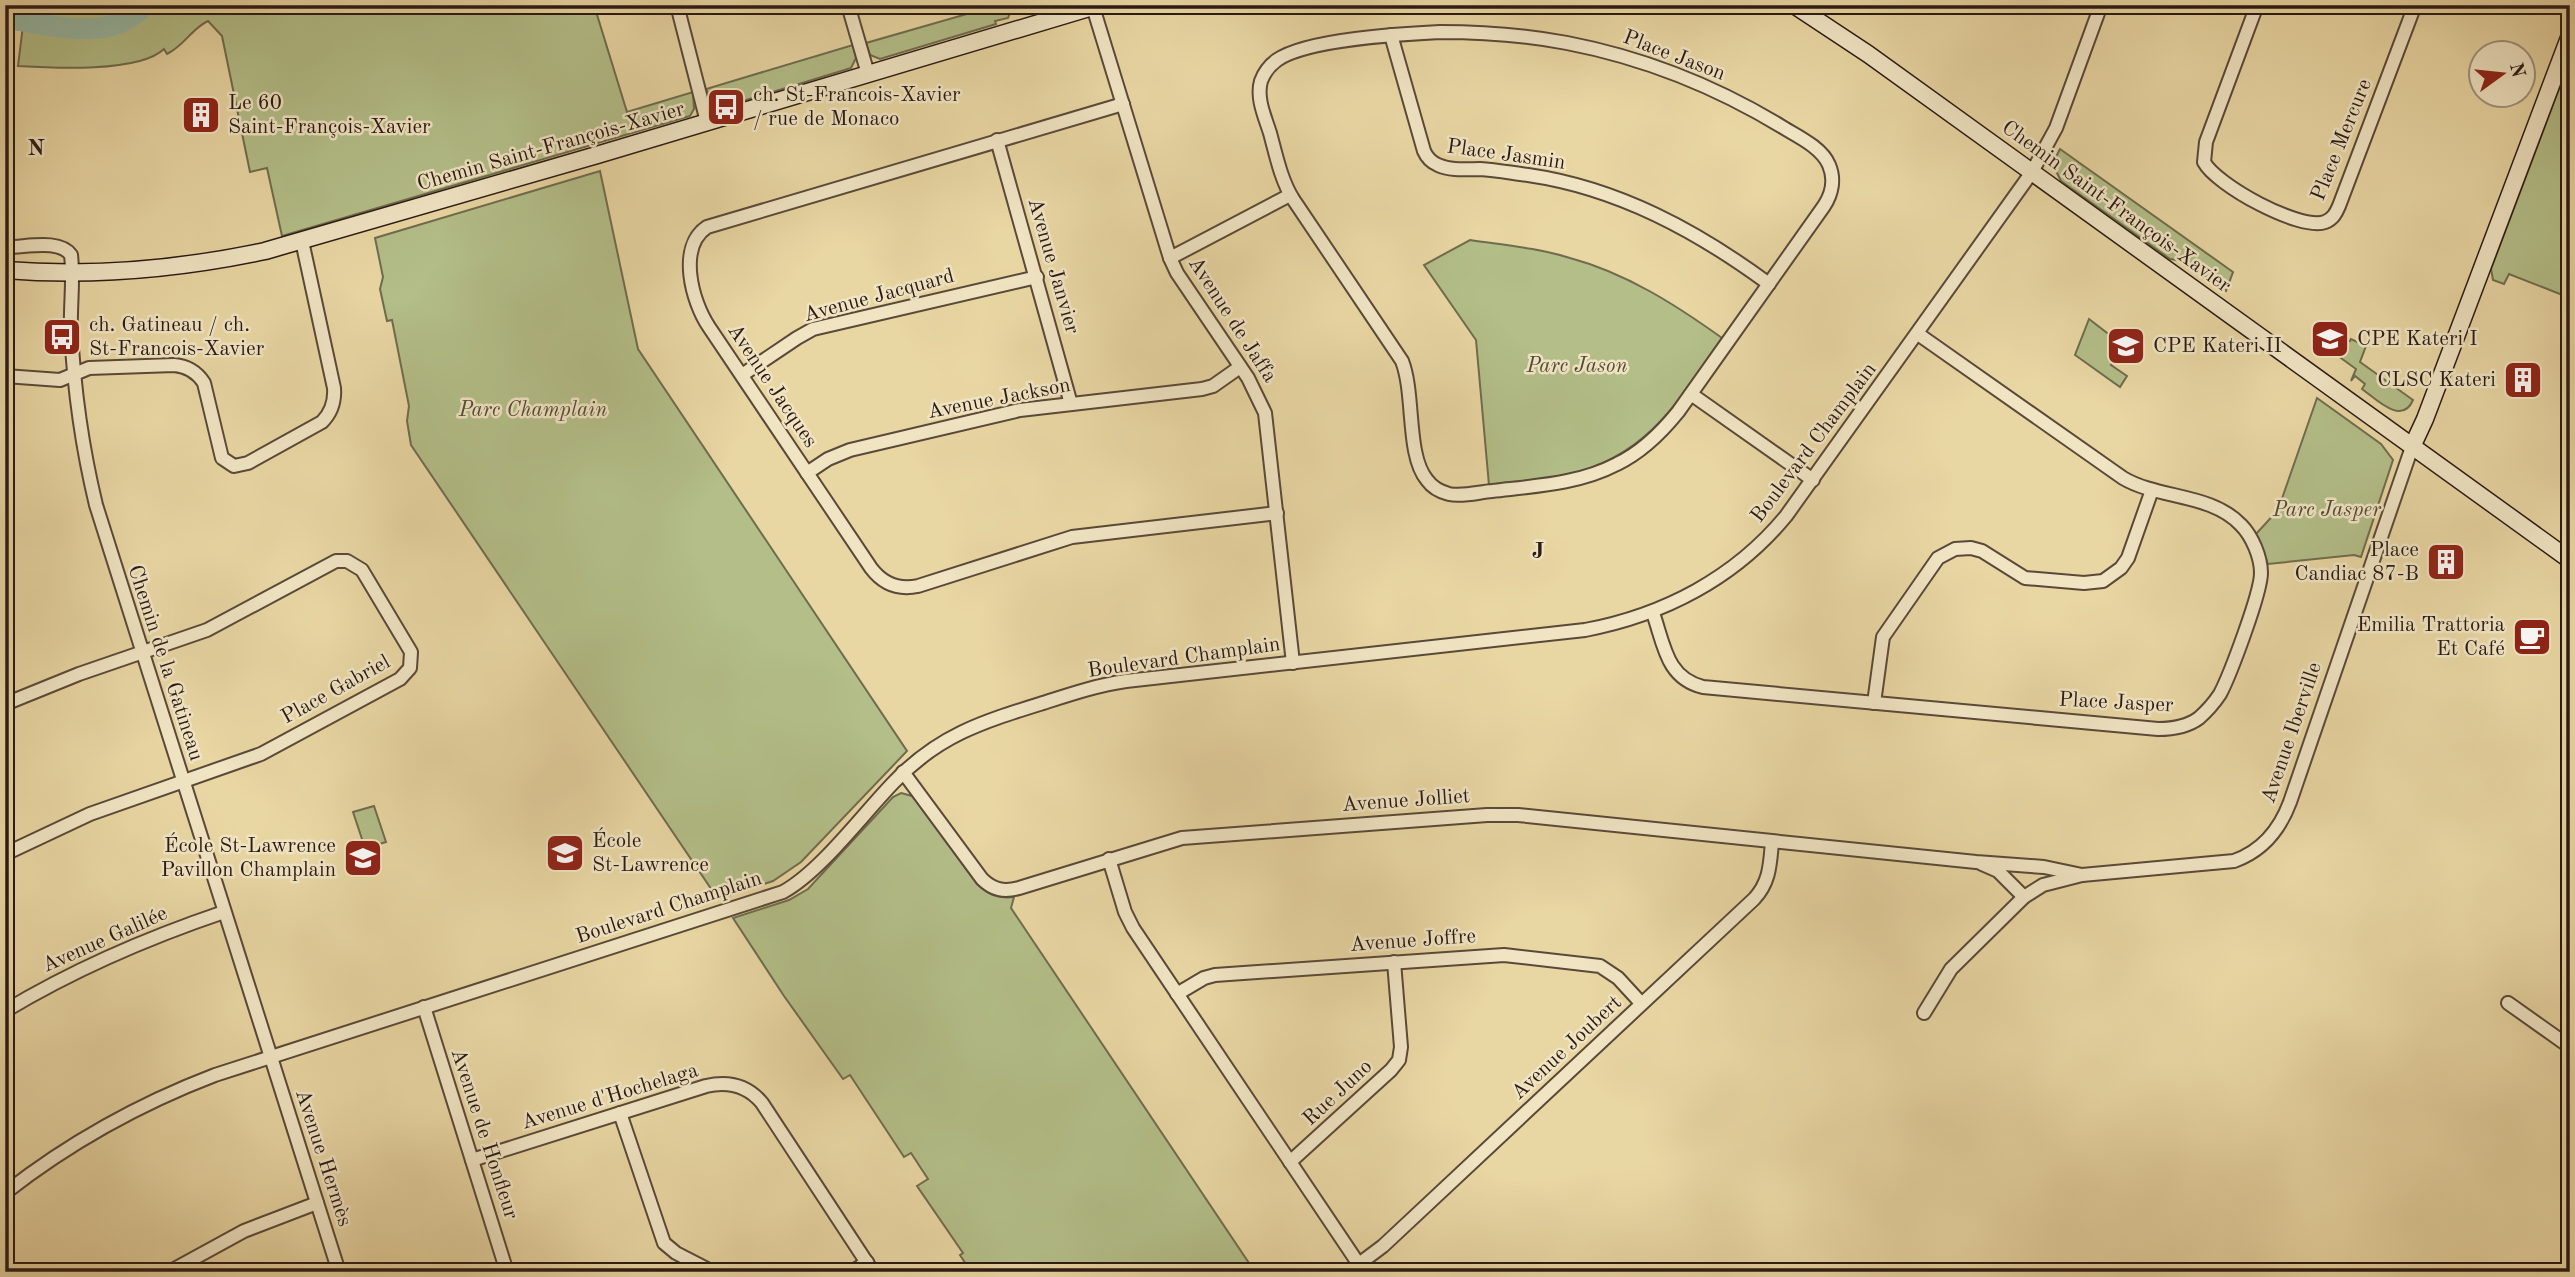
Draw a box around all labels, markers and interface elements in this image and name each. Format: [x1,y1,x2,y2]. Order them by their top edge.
street label: Place Jason [1620,27,1728,85]
north arrow [2466,38,2536,108]
text: N [2505,61,2527,80]
street label: Place Mercure [2308,76,2376,204]
place label: ch. St-Francois-Xavier / rue de Monaco [753,85,961,130]
bus stop icon: ch. St-Francois-Xavier / rue de Monaco [705,86,747,128]
place label: Le 60 Saint-François-Xavier [228,93,431,138]
building icon: Le 60 Saint-François-Xavier [180,94,222,136]
street label: Chemin Saint-François-Xavier [415,99,688,195]
street label: Chemin Saint-François-Xavier [1998,117,2235,297]
street label: Place Jasmin [1445,136,1567,174]
district label: N [27,137,45,160]
street label: Avenue Janvier [1024,195,1083,337]
street label: Avenue de Jaffa [1184,253,1280,387]
street label: Avenue Jacquard [801,266,957,326]
place label: ch. Gatineau / ch. St-Francois-Xavier [89,315,265,360]
bus stop icon: ch. Gatineau / ch. St-Francois-Xavier [41,316,83,358]
school or university icon: CPE Kateri I [2309,318,2351,360]
street label: Avenue Jacques [723,320,821,452]
school or university icon: CPE Kateri II [2105,325,2147,367]
place label: CPE Kateri I [2357,329,2477,350]
place label: CPE Kateri II [2153,336,2282,357]
park label: Parc Jason [1525,356,1628,377]
street label: Boulevard Champlain [1747,359,1881,527]
building icon: CLSC Kateri [2502,359,2544,401]
place label: CLSC Kateri [2377,370,2496,391]
street label: Avenue Jackson [926,375,1072,423]
park label: Parc Champlain [458,400,607,421]
park label: Parc Jasper [2272,500,2382,521]
district label: J [1532,540,1544,563]
place label: Place Candiac 87-B [2295,540,2419,585]
building icon: Place Candiac 87-B [2425,541,2467,583]
street label: Chemin de la Gatineau [123,563,207,763]
place label: Emilia Trattoria Et Café [2357,615,2505,660]
cafe icon: Emilia Trattoria Et Café [2511,616,2553,658]
street label: Boulevard Champlain [1086,634,1282,682]
street label: Place Gabriel [278,651,394,728]
street label: Avenue Iberville [2258,660,2326,806]
street label: Place Jasper [2058,690,2174,717]
street label: Avenue Jolliet [1341,786,1471,816]
place label: École St-Lawrence [592,827,709,876]
place label: École St-Lawrence Pavillon Champlain [161,832,336,881]
school or university icon: École St-Lawrence [544,832,586,874]
school or university icon: École St-Lawrence Pavillon Champlain [342,837,384,879]
street label: Boulevard Champlain [573,868,765,948]
street label: Avenue Galilée [39,903,171,977]
street label: Avenue Joffre [1349,926,1477,956]
street label: Avenue Joubert [1508,992,1626,1104]
street label: Avenue de Honfleur [447,1046,522,1222]
street label: Rue Juno [1299,1056,1377,1130]
street label: Avenue d'Hochelaga [519,1060,701,1134]
street label: Avenue Hermès [291,1087,355,1229]

